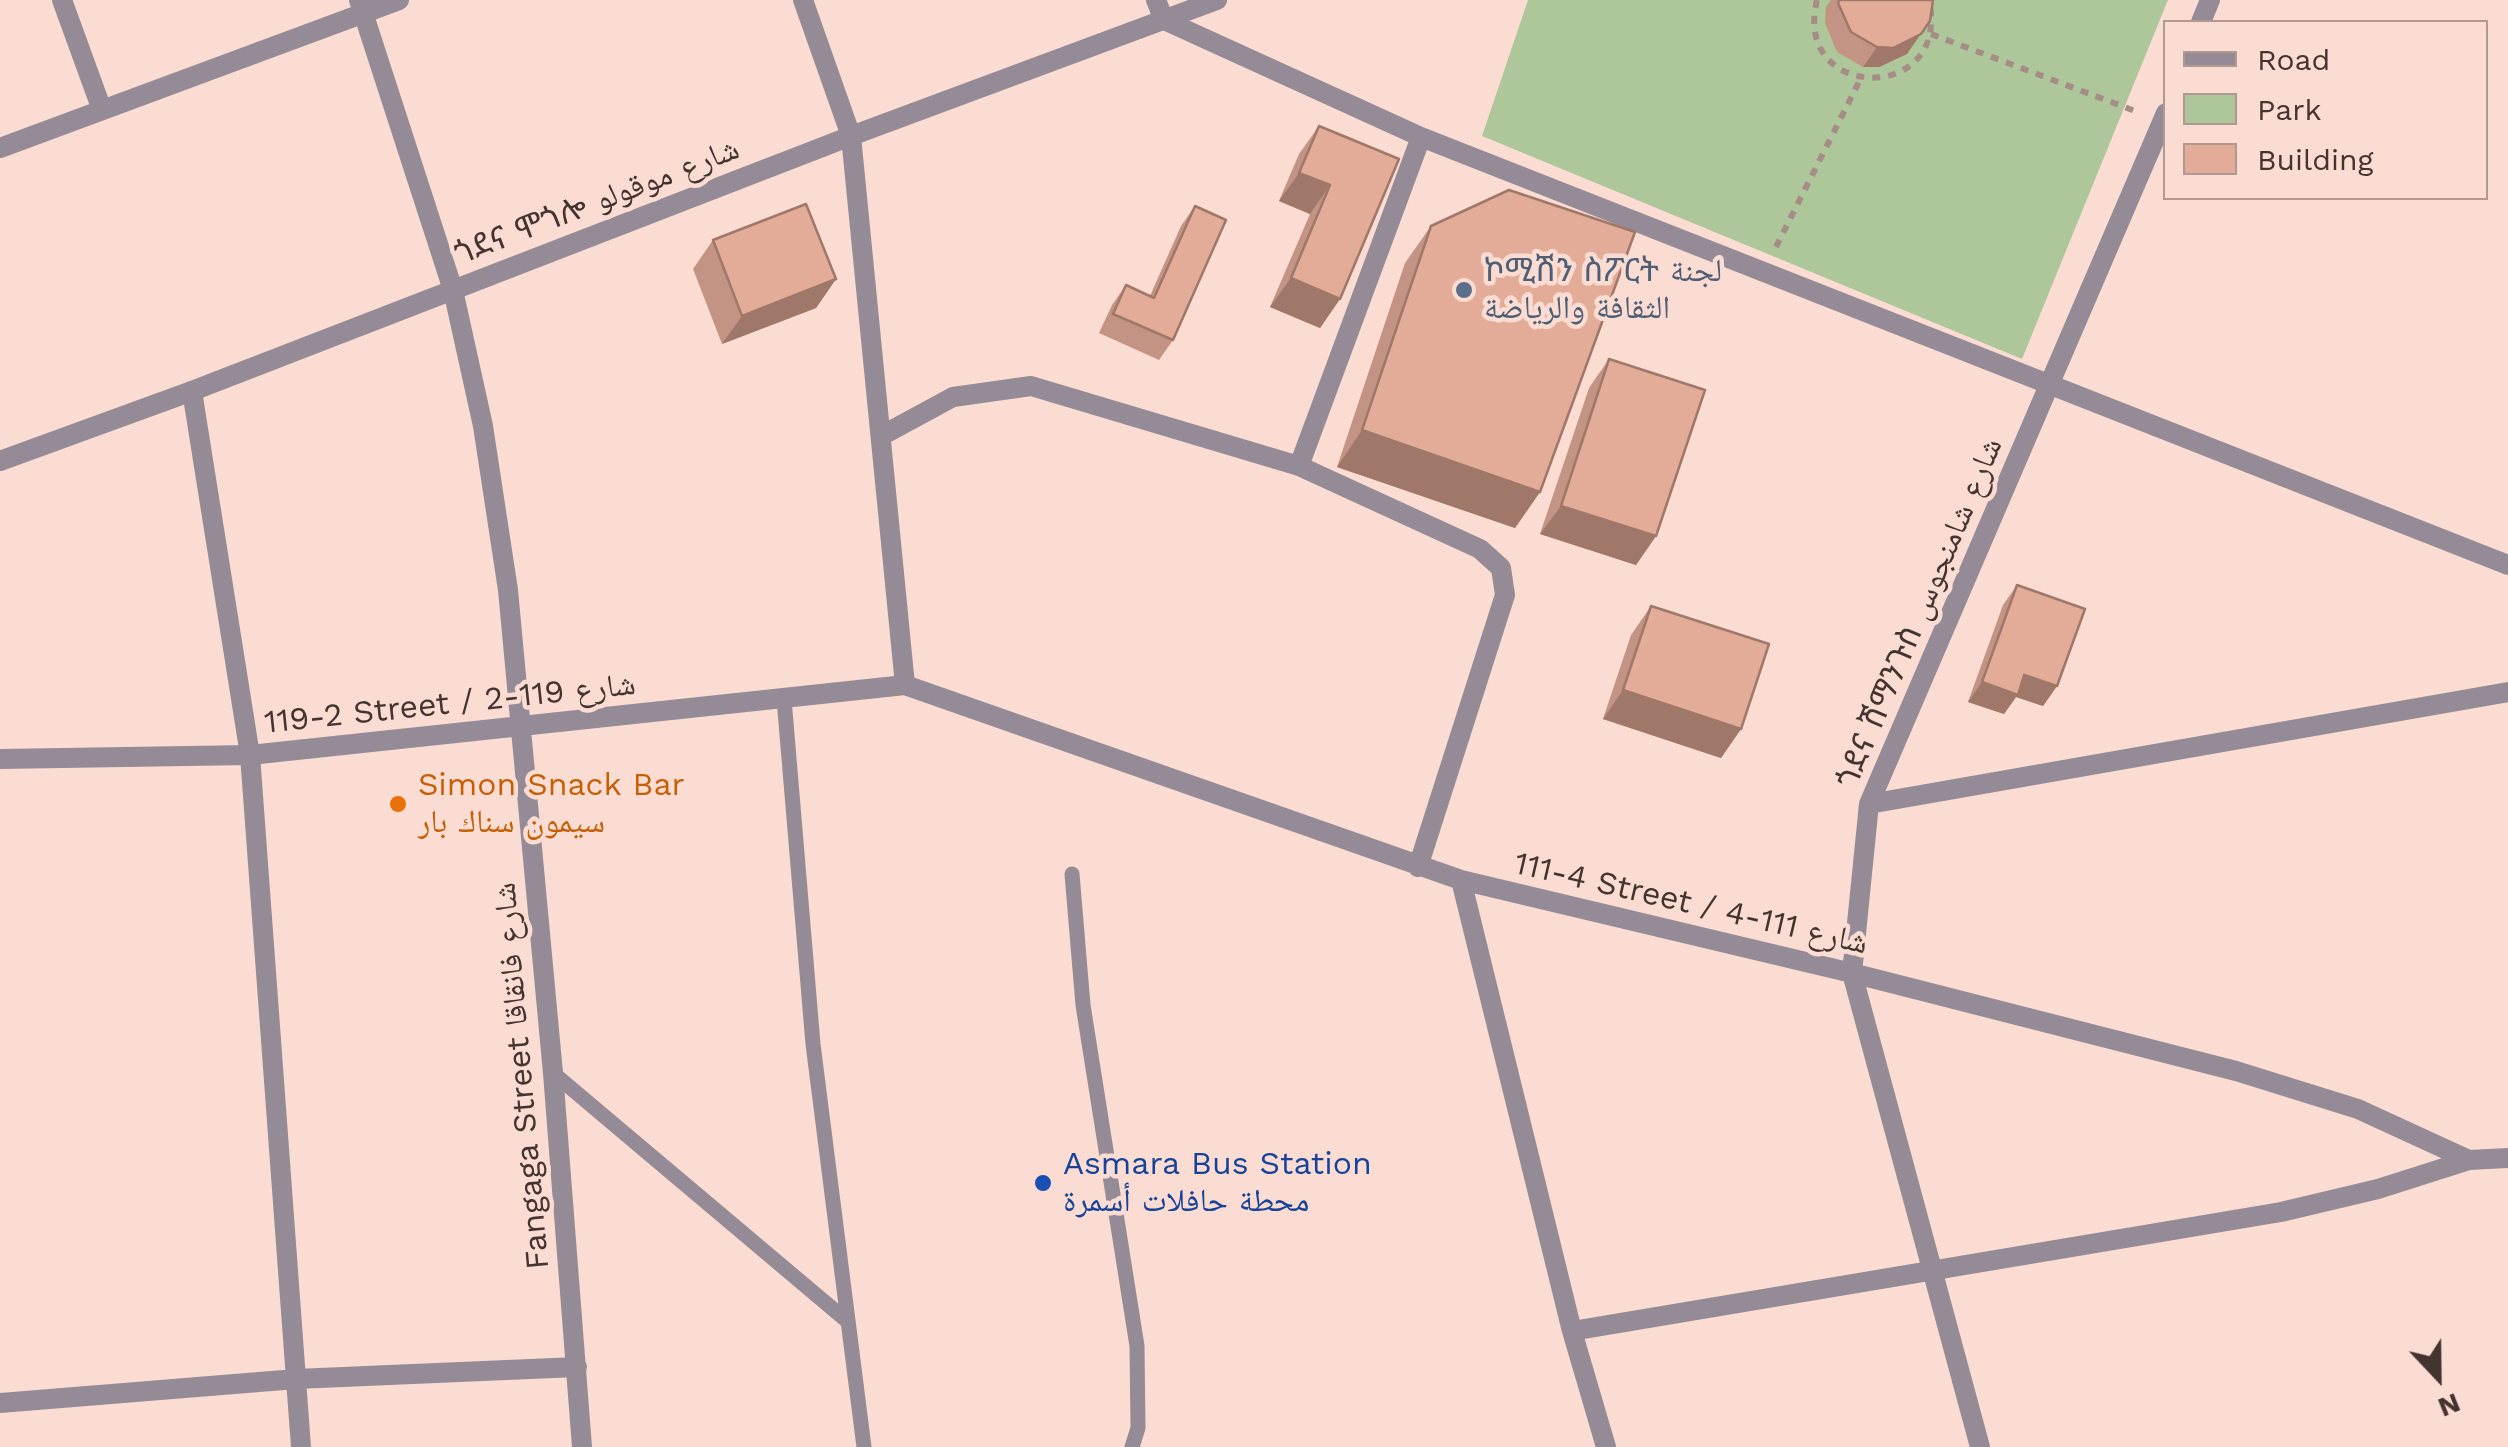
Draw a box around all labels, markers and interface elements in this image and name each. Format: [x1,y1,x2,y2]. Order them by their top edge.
legend [2163,20,2488,200]
text: Road [2257,42,2330,77]
text: Park [2257,92,2322,127]
street label: ጎደና ሞጎሎ شارع موقولو [449,130,745,274]
text: Building [2257,142,2374,177]
place label: ኮሚሽን ስፖርት لجنة الثقافة والرياضة [1484,253,1722,328]
marker: ኮሚሽን ስፖርት لجنة الثقافة والرياضة [1453,279,1475,301]
street label: ጎደና ሽማንጉስ شارع شامنجوس [1829,432,2011,794]
street label: 119-2 Street / شارع 119-2 [263,665,637,743]
place label: Simon Snack Bar سيمون سناك بار [418,767,685,842]
marker: Simon Snack Bar سيمون سناك بار [387,793,409,815]
street label: 111-4 Street / شارع 111-4 [1511,845,1871,963]
street label: Fangaga Street شارع فانقاقا [486,881,558,1271]
place label: Asmara Bus Station محطة حافلات أسمرة [1063,1146,1372,1221]
marker: Asmara Bus Station محطة حافلات أسمرة [1032,1172,1054,1194]
north arrow [2388,1327,2488,1427]
text: N [2434,1386,2465,1424]

